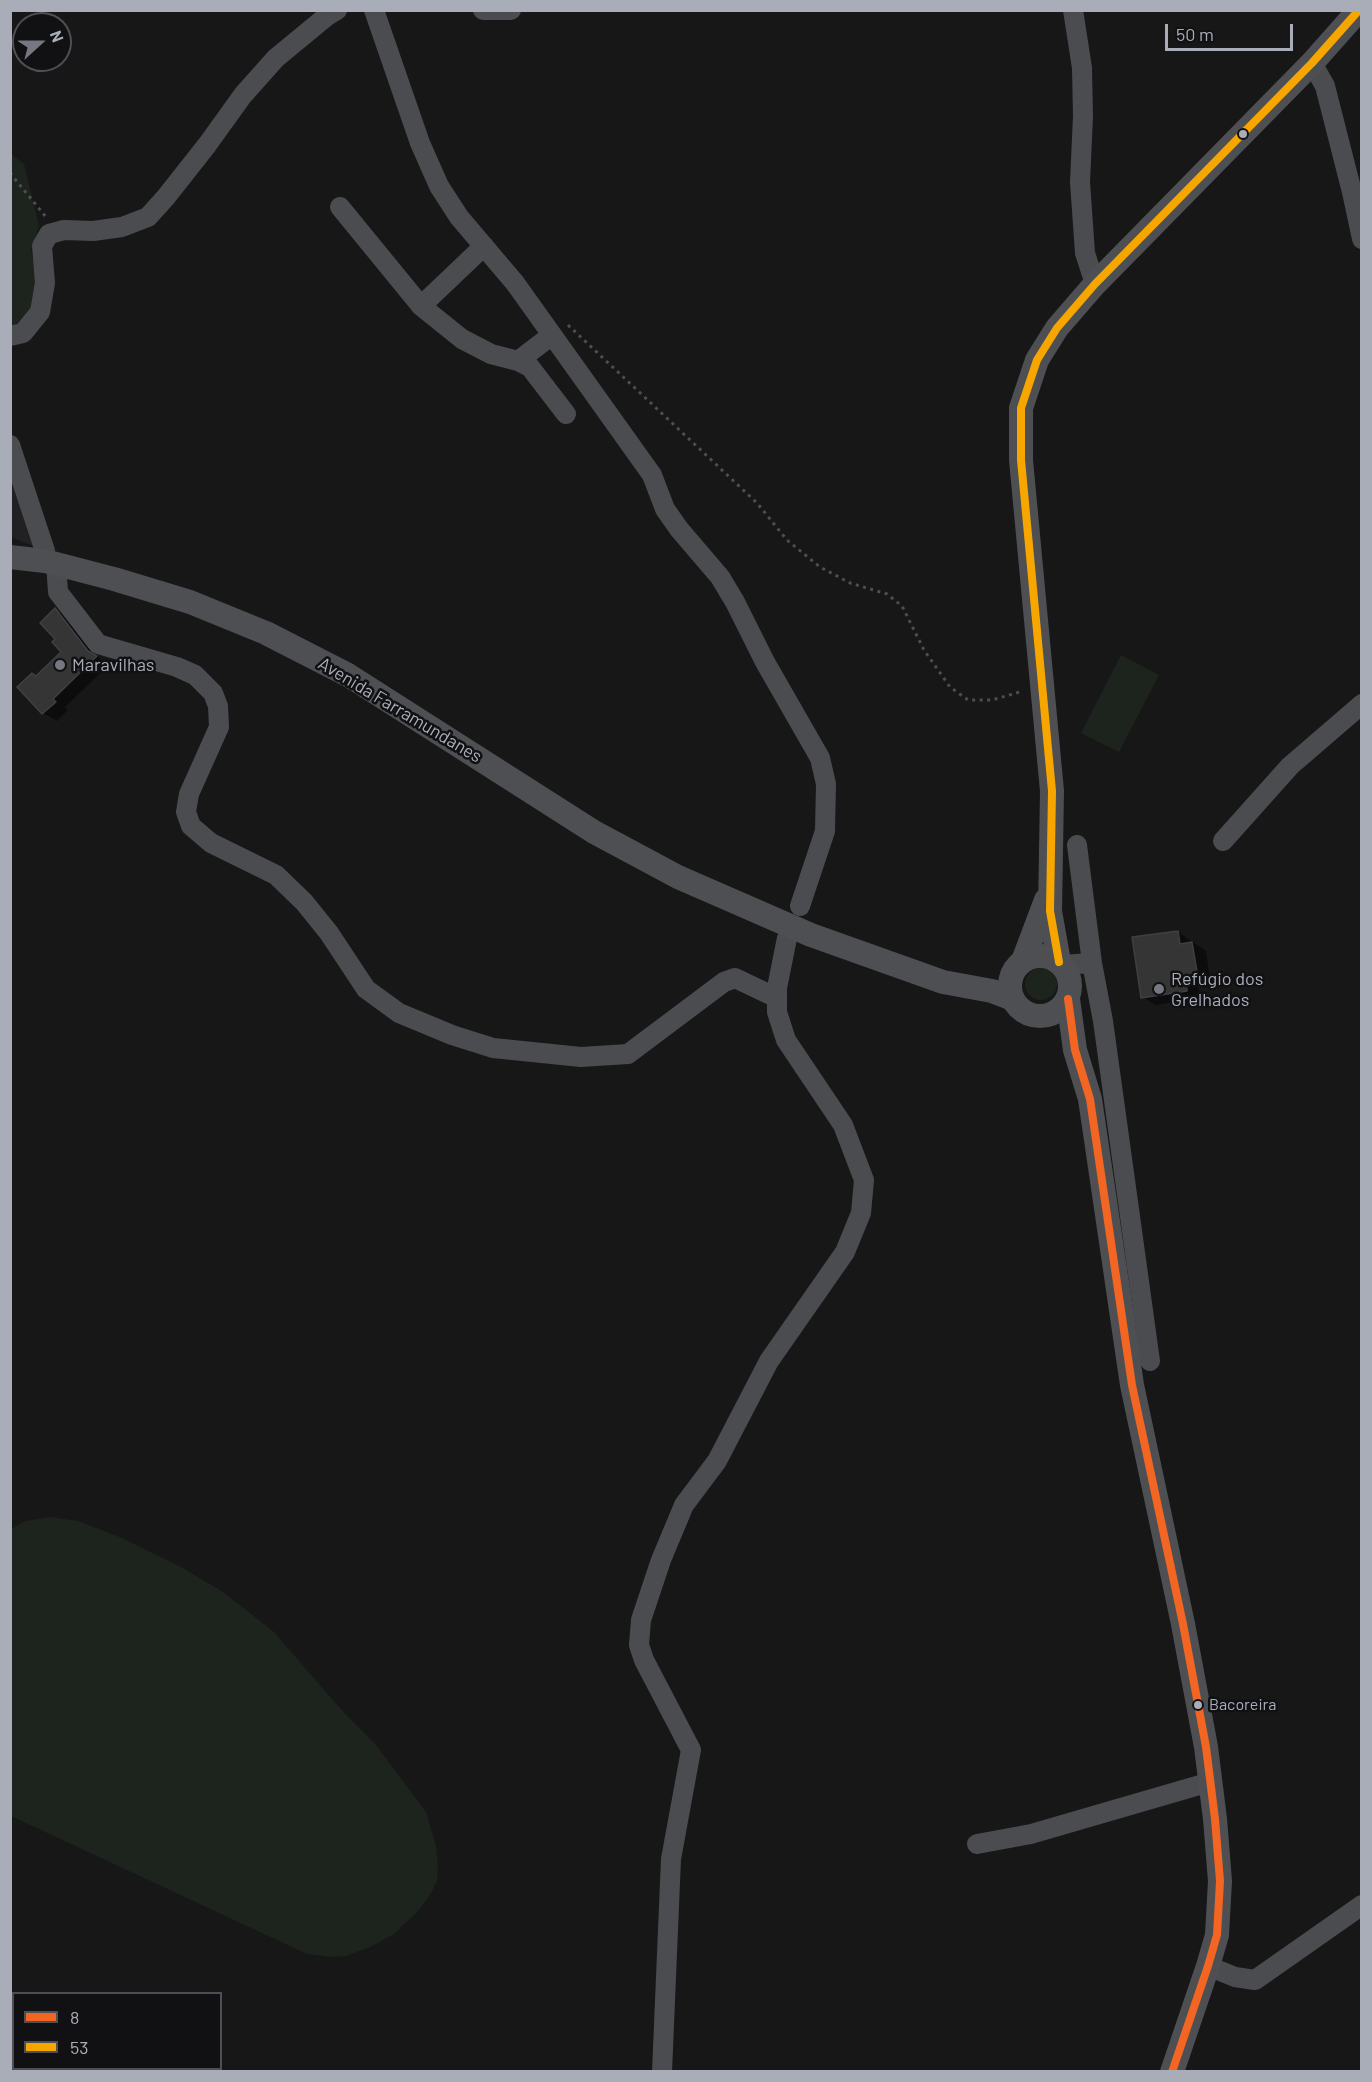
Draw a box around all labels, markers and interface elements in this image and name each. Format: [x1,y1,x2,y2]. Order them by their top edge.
north arrow [12,12,72,72]
scale bar [1168,12,1296,50]
text: 50 m [1176,23,1214,45]
text: N [47,28,68,44]
unlabelled marker [1237,128,1249,140]
street label: Avenida Farramundanes [314,653,486,767]
place label: Maravilhas [72,654,155,676]
marker: Maravilhas [53,658,67,672]
place label: Refúgio dos Grelhados [1171,968,1263,1010]
marker: Refúgio dos Grelhados [1152,982,1166,996]
place label: Bacoreira [1209,1695,1276,1715]
marker: Bacoreira [1192,1699,1204,1711]
legend [12,1992,222,2070]
text: 8 [70,2006,79,2028]
text: 53 [70,2036,89,2058]

